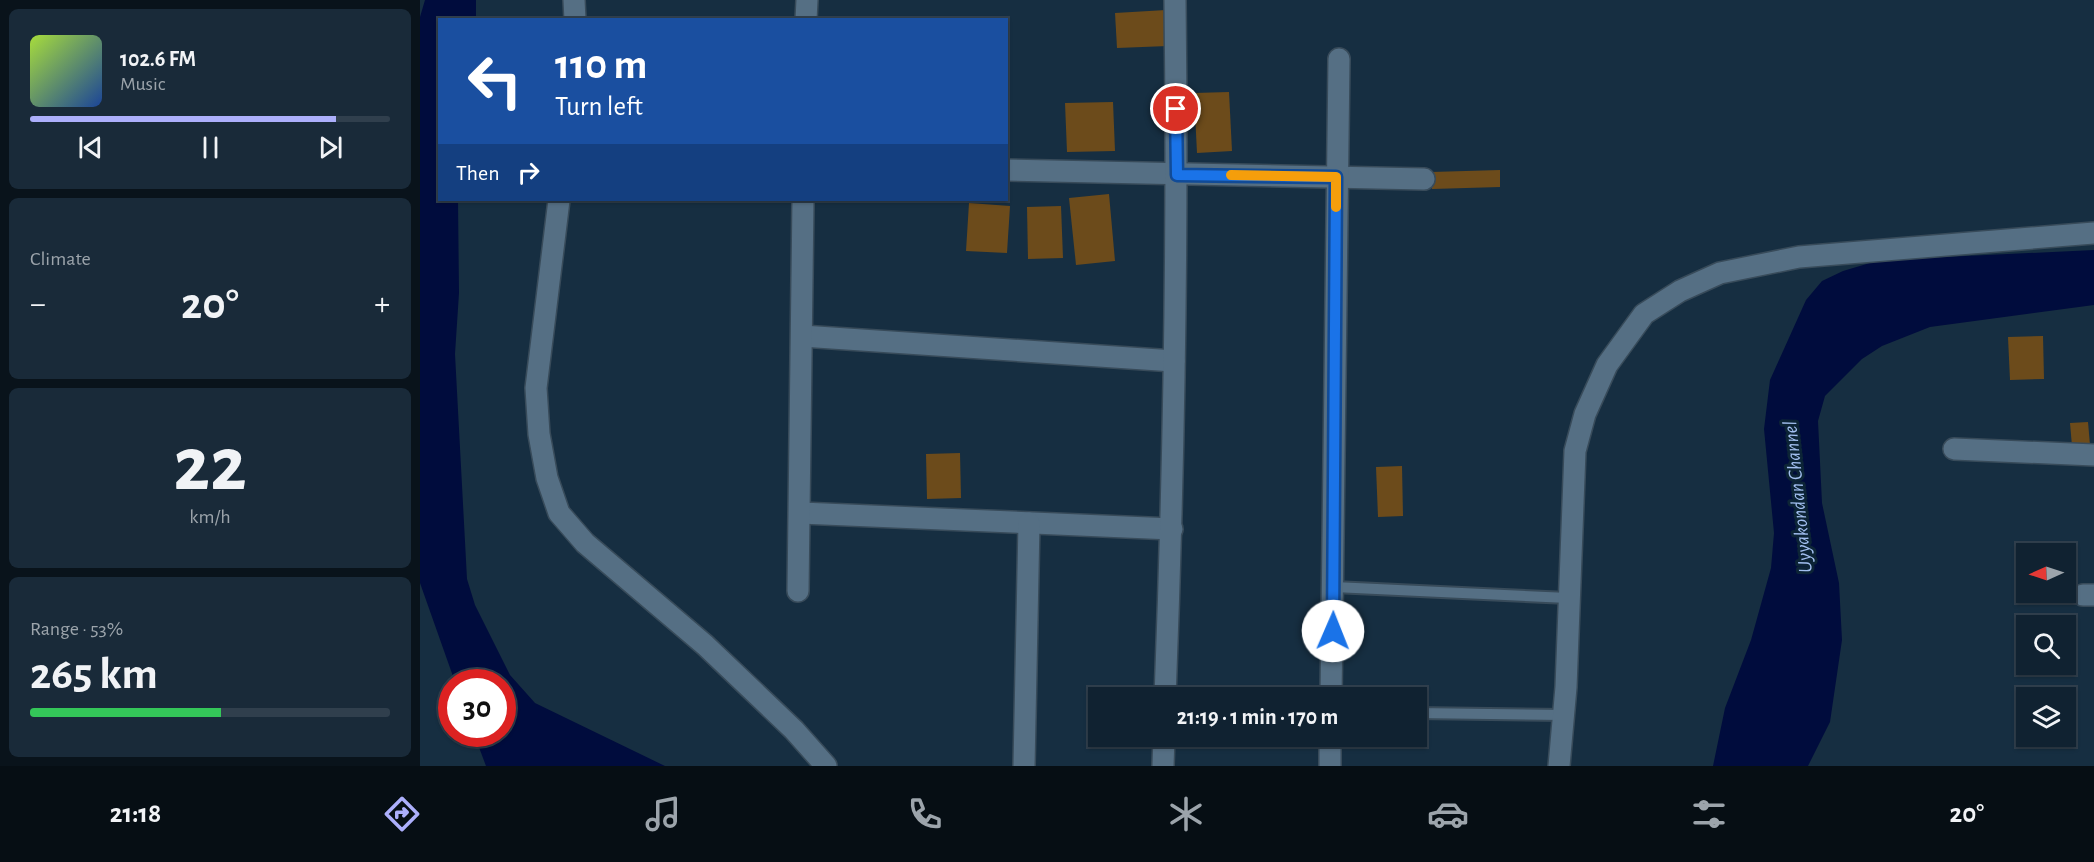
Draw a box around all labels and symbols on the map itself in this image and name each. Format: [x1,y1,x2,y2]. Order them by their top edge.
pin [1150,83,1201,134]
water label: Uyyakondan Channel [1780,420,1816,574]
north arrow [2016,543,2076,603]
position arrow [1301,599,1365,663]
speed limit sign: 30 [438,669,516,747]

